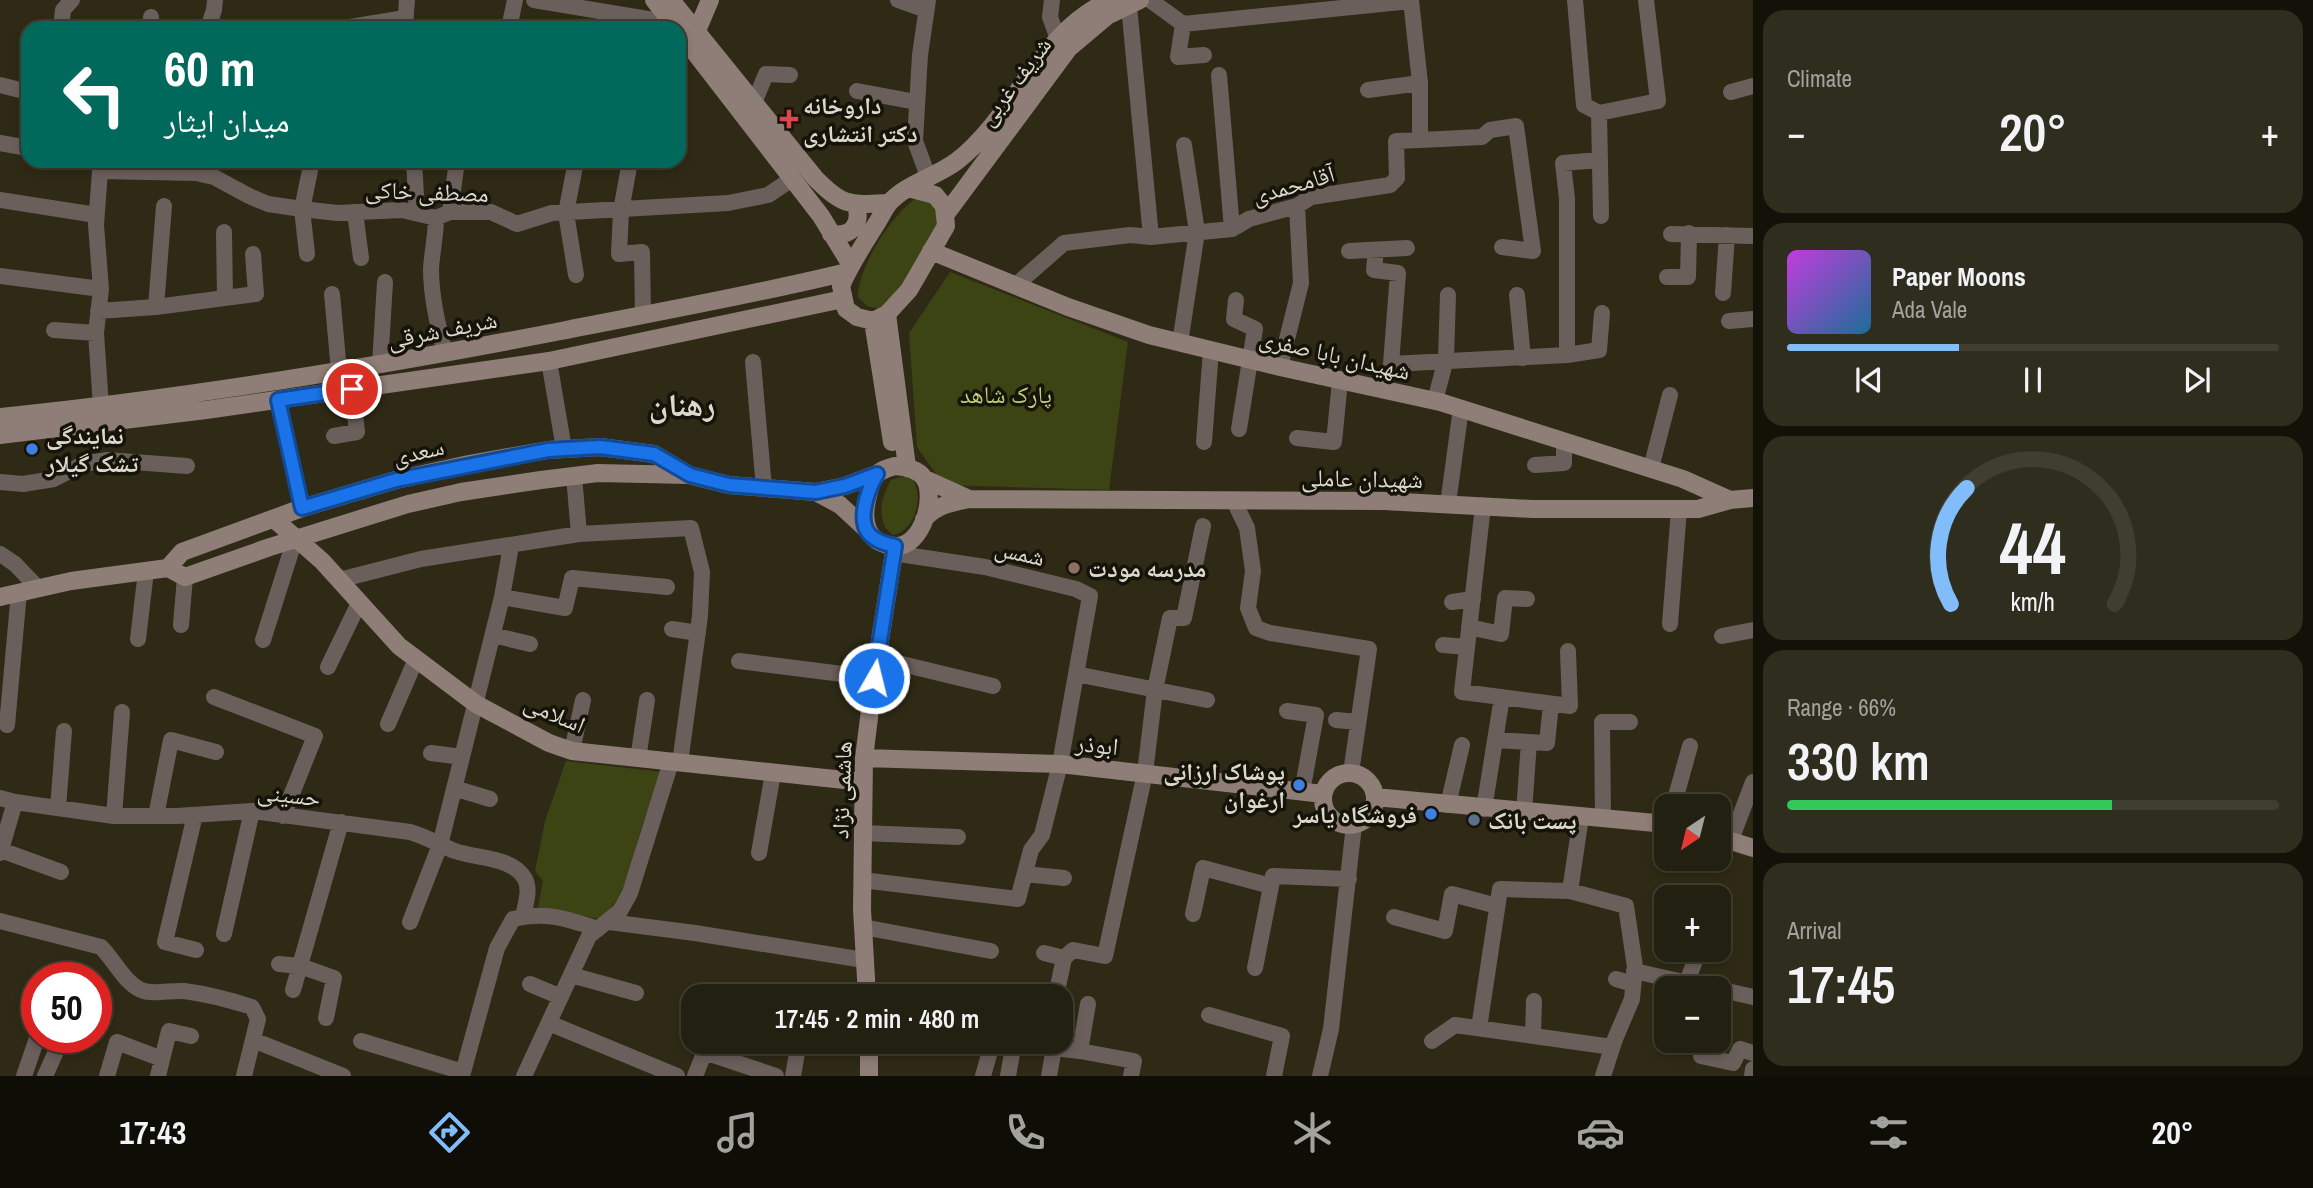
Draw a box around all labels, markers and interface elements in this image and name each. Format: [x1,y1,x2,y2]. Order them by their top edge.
street label: شریف غربی [970,30,1058,132]
text: 60 m [164,35,256,101]
icon: left [49,49,140,140]
text: Climate [1787,63,1852,94]
place label: داروخانه دکتر انتشاری [803,89,918,149]
text: 20° [1999,97,2067,167]
text: میدان ایثار [164,99,290,142]
text: − [1787,107,1805,158]
text: + [2261,107,2279,158]
marker: داروخانه دکتر انتشاری [781,111,797,127]
street label: آقامحمدی [1248,157,1339,211]
street label: مصطفی خاکی [365,173,489,209]
text: Paper Moons [1892,259,2026,294]
text: Ada Vale [1892,294,1967,325]
street label: شریف شرقی [385,303,499,355]
street label: شهیدان بابا صفری [1257,321,1413,387]
pin [322,359,382,419]
icon: previous [1850,361,1888,399]
icon: pause [2014,361,2052,399]
icon: next [2178,361,2216,399]
icon: arrive [333,370,371,408]
park label: پارک شاهد [960,378,1052,410]
district label: رهنان [649,383,715,426]
place label: نمایندگی تشک گیلار [45,419,139,479]
street label: سعدی [389,430,447,472]
marker: نمایندگی تشک گیلار [24,441,40,457]
street label: شهیدان عاملی [1301,461,1423,495]
text: 44 [2000,499,2066,597]
street label: شمس [992,531,1048,573]
place label: مدرسه مودت [1088,552,1206,584]
marker: مدرسه مودت [1066,560,1082,576]
text: km/h [2011,585,2055,619]
position arrow [837,641,911,715]
street label: اسلامی [519,686,591,740]
text: Range · 66% [1787,692,1896,723]
street label: ابوذر [1073,726,1120,762]
text: 330 km [1787,726,1930,796]
street label: هاشمی نژاد [823,741,859,839]
place label: پوشاک ارزانی ارغوان [1163,755,1285,815]
street label: حسینی [256,775,322,813]
marker: پوشاک ارزانی ارغوان [1291,777,1307,793]
north arrow [1654,794,1731,872]
map controls [1654,794,1731,1053]
place label: فروشگاه یاسر [1292,798,1417,830]
place label: پست بانک [1488,804,1577,836]
marker: فروشگاه یاسر [1423,806,1439,822]
marker: پست بانک [1466,812,1482,828]
button: + [1654,885,1731,962]
text: Arrival [1787,915,1842,946]
text: 17:45 [1787,949,1895,1019]
speed limit sign: 50 [21,962,112,1053]
button: − [1654,976,1731,1053]
text: 17:45 · 2 min · 480 m [775,1001,979,1036]
icon: directions [425,1108,474,1157]
icon: music [713,1108,762,1157]
icon: phone [1001,1108,1050,1157]
icon: climate [1288,1108,1337,1157]
icon: car [1576,1108,1625,1157]
icon: filters [1864,1108,1913,1157]
text: 17:43 [119,1111,186,1154]
text: 20° [2152,1111,2194,1154]

